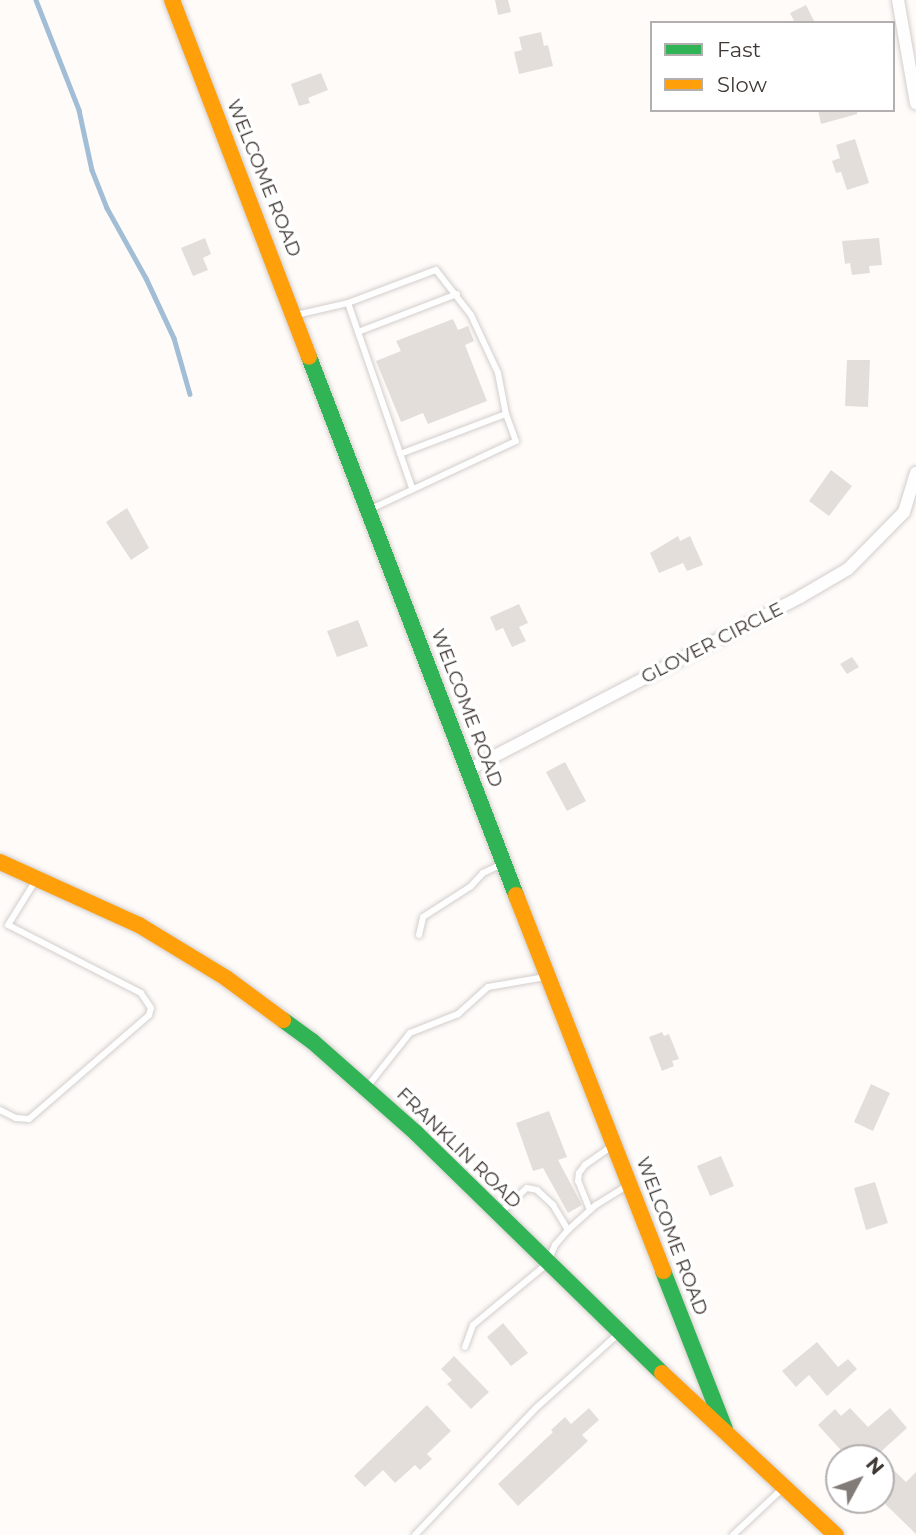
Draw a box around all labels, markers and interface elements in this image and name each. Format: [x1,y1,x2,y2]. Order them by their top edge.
legend [650,21,895,112]
text: Fast [717,37,761,62]
text: Slow [717,72,767,97]
street label: WELCOME ROAD [222,96,306,260]
street label: GLOVER CIRCLE [637,597,787,689]
street label: WELCOME ROAD [426,626,508,790]
street label: FRANKLIN ROAD [392,1083,526,1213]
street label: WELCOME ROAD [631,1154,713,1318]
north arrow [825,1444,895,1514]
text: N [861,1453,888,1480]

